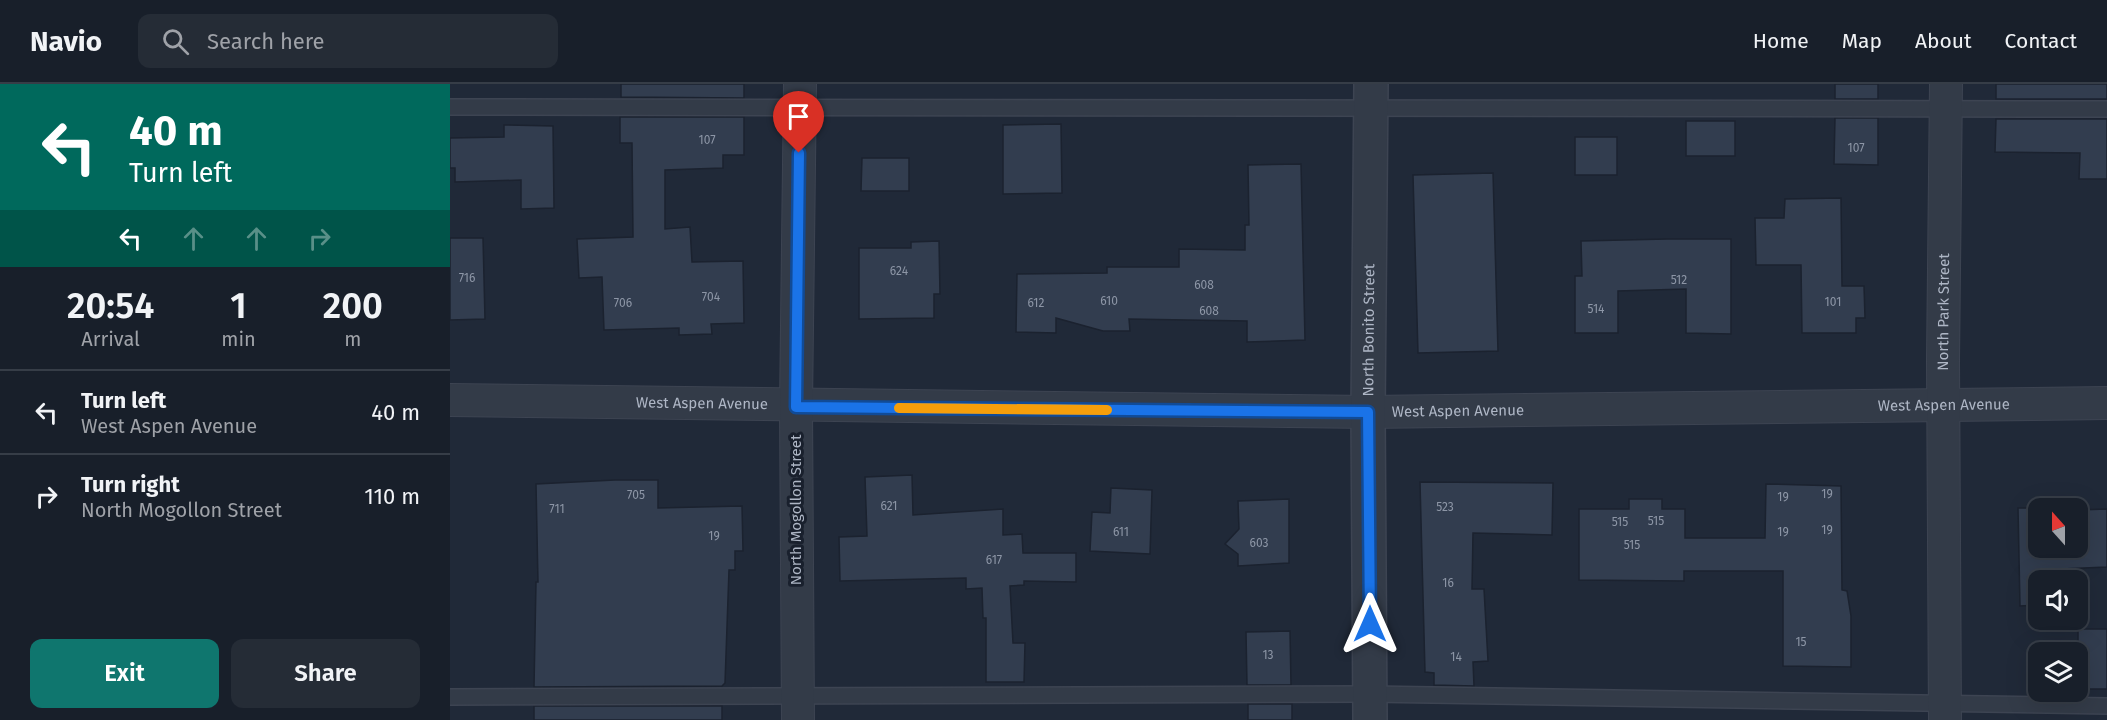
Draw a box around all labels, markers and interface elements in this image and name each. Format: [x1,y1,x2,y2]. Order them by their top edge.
search box [138,14,558,68]
text: Navio [30,25,102,58]
icon: search [159,25,192,58]
text: Search here [207,28,325,55]
text: Home [1753,28,1809,54]
text: Map [1842,28,1882,54]
text: About [1915,28,1972,54]
text: Contact [2005,28,2077,54]
pin [773,91,824,153]
icon: arrive [782,100,815,133]
text: 40 m [129,106,223,156]
icon: left [30,108,108,186]
house number: 107 [699,133,715,147]
house number: 107 [1848,141,1864,155]
text: Turn left [129,157,232,189]
icon: left [114,222,147,255]
icon: ahead [177,222,210,255]
icon: ahead [240,222,273,255]
icon: right [303,222,336,255]
street label: North Park Street [1934,253,1953,371]
street label: North Bonito Street [1359,263,1378,396]
house number: 624 [890,264,909,278]
house number: 716 [459,271,475,285]
house number: 512 [1671,273,1687,287]
house number: 608 [1194,278,1214,292]
text: 20:54 [67,284,154,328]
text: 1 [230,284,247,328]
text: 200 [323,284,383,328]
house number: 704 [702,290,721,304]
house number: 610 [1100,294,1118,308]
house number: 101 [1825,295,1841,309]
house number: 706 [614,296,632,310]
house number: 612 [1028,296,1045,310]
house number: 514 [1588,302,1605,316]
house number: 608 [1199,304,1219,318]
text: Arrival [81,327,140,351]
text: min [221,327,256,351]
text: m [344,327,361,351]
text: Turn left [81,387,166,414]
street label: West Aspen Avenue [636,393,768,413]
street label: West Aspen Avenue [1878,395,2010,415]
icon: left [30,396,63,429]
text: 40 m [371,399,420,426]
street label: West Aspen Avenue [1392,401,1524,421]
text: West Aspen Avenue [81,414,257,438]
street label: North Mogollon Street [787,434,805,585]
text: Turn right [81,471,180,498]
icon: right [30,480,63,513]
text: 110 m [364,483,420,510]
house number: 19 [1821,487,1833,501]
house number: 705 [627,488,645,502]
house number: 19 [1777,490,1789,504]
text: North Mogollon Street [81,498,282,522]
north arrow [2028,498,2088,558]
map controls [2028,498,2088,702]
house number: 621 [880,499,898,513]
house number: 523 [1436,500,1454,514]
house number: 711 [549,502,565,516]
house number: 515 [1648,514,1664,528]
house number: 515 [1612,515,1628,529]
house number: 19 [1821,523,1833,537]
house number: 611 [1113,525,1129,539]
house number: 19 [1777,525,1789,539]
house number: 19 [708,529,720,543]
house number: 603 [1250,536,1268,550]
house number: 515 [1624,538,1640,552]
house number: 617 [986,553,1002,567]
button: sound [2028,570,2088,630]
house number: 16 [1442,576,1454,590]
position arrow [1338,592,1402,656]
house number: 15 [1795,635,1807,649]
button: Exit [30,639,219,708]
button: Share [231,639,420,708]
button: layers [2028,642,2088,702]
house number: 13 [1262,648,1274,662]
house number: 14 [1450,650,1462,664]

